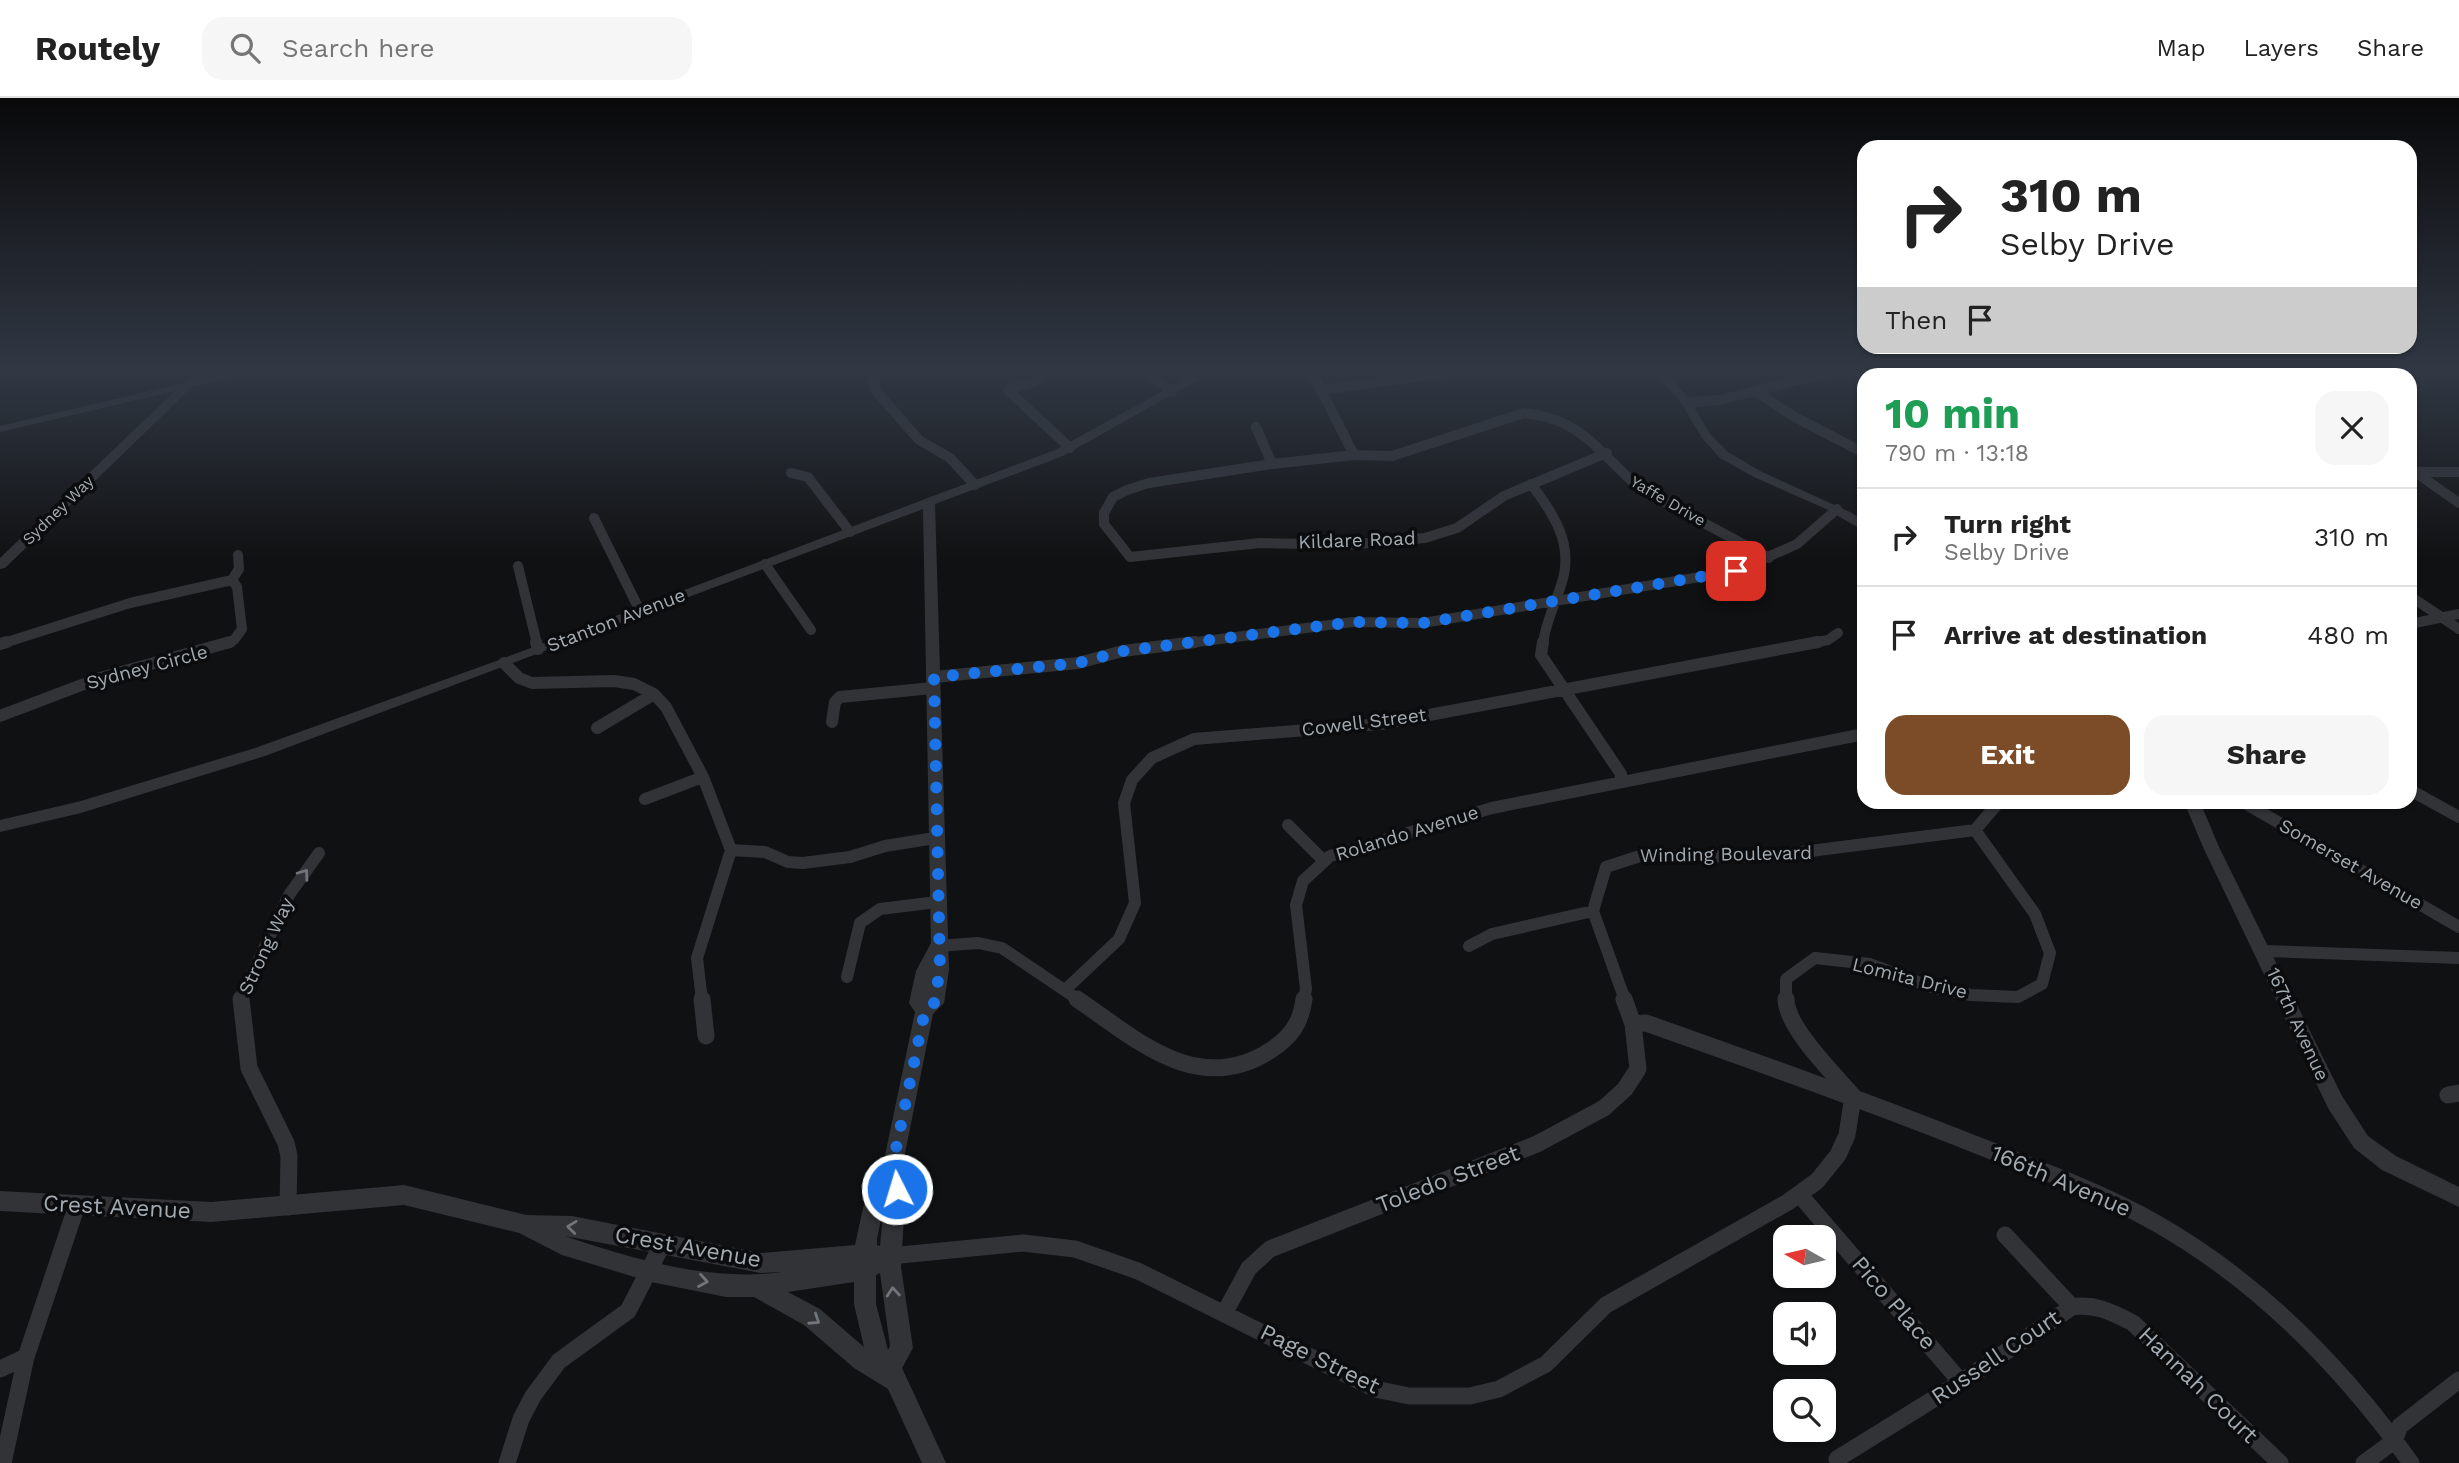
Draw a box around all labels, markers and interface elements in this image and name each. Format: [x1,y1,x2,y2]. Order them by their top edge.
search box [202,17,692,80]
text: Routely [35,29,160,68]
icon: search [226,29,264,67]
text: Search here [282,33,434,63]
text: Map [2157,34,2205,62]
text: Layers [2243,34,2319,62]
text: Share [2357,34,2424,62]
text: 310 m [2000,166,2142,224]
icon: right [1885,168,1976,259]
text: Selby Drive [2000,225,2175,263]
icon: arrive [1961,301,1999,339]
text: Then [1885,305,1947,335]
text: 10 min [1885,389,2020,438]
button: close [2315,391,2389,465]
text: 790 m · 13:18 [1885,440,2029,467]
street label: Sydney Way [19,471,98,549]
street label: Yaffe Drive [1627,472,1709,530]
text: Turn right [1944,509,2071,539]
icon: right [1885,518,1923,556]
text: 310 m [2314,522,2389,552]
street label: Kildare Road [1298,526,1416,554]
text: Selby Drive [1944,539,2069,566]
pin [1706,541,1766,601]
icon: arrive [1717,552,1755,590]
street label: Stanton Avenue [543,583,689,657]
icon: arrive [1885,616,1923,654]
text: Arrive at destination [1944,620,2207,650]
text: 480 m [2307,620,2389,650]
street label: Sydney Circle [84,640,210,694]
street label: Cowell Street [1300,703,1428,741]
button: Exit [1885,715,2130,795]
button: Share [2144,715,2389,795]
street label: Rolando Avenue [1333,800,1481,866]
street label: Somerset Avenue [2275,814,2427,914]
street label: Winding Boulevard [1640,841,1812,867]
one-way arrow [296,869,308,882]
street label: Strong Way [234,894,299,998]
street label: Lomita Drive [1850,953,1970,1003]
street label: 167th Avenue [2262,964,2334,1084]
street label: Toledo Street [1373,1139,1524,1219]
street label: 166th Avenue [1987,1139,2135,1223]
position arrow [860,1152,934,1226]
street label: Crest Avenue [42,1190,192,1224]
one-way arrow [566,1219,578,1234]
street label: Crest Avenue [613,1221,763,1273]
north arrow [1773,1225,1836,1288]
map controls [1773,1225,1836,1442]
street label: Pico Place [1846,1251,1942,1355]
one-way arrow [697,1273,709,1288]
one-way arrow [886,1286,901,1297]
button: sound [1773,1302,1836,1365]
street label: Russell Court [1926,1304,2066,1410]
one-way arrow [807,1311,820,1324]
street label: Page Street [1256,1318,1384,1400]
street label: Hannah Court [2133,1321,2264,1449]
button: search [1773,1379,1836,1442]

